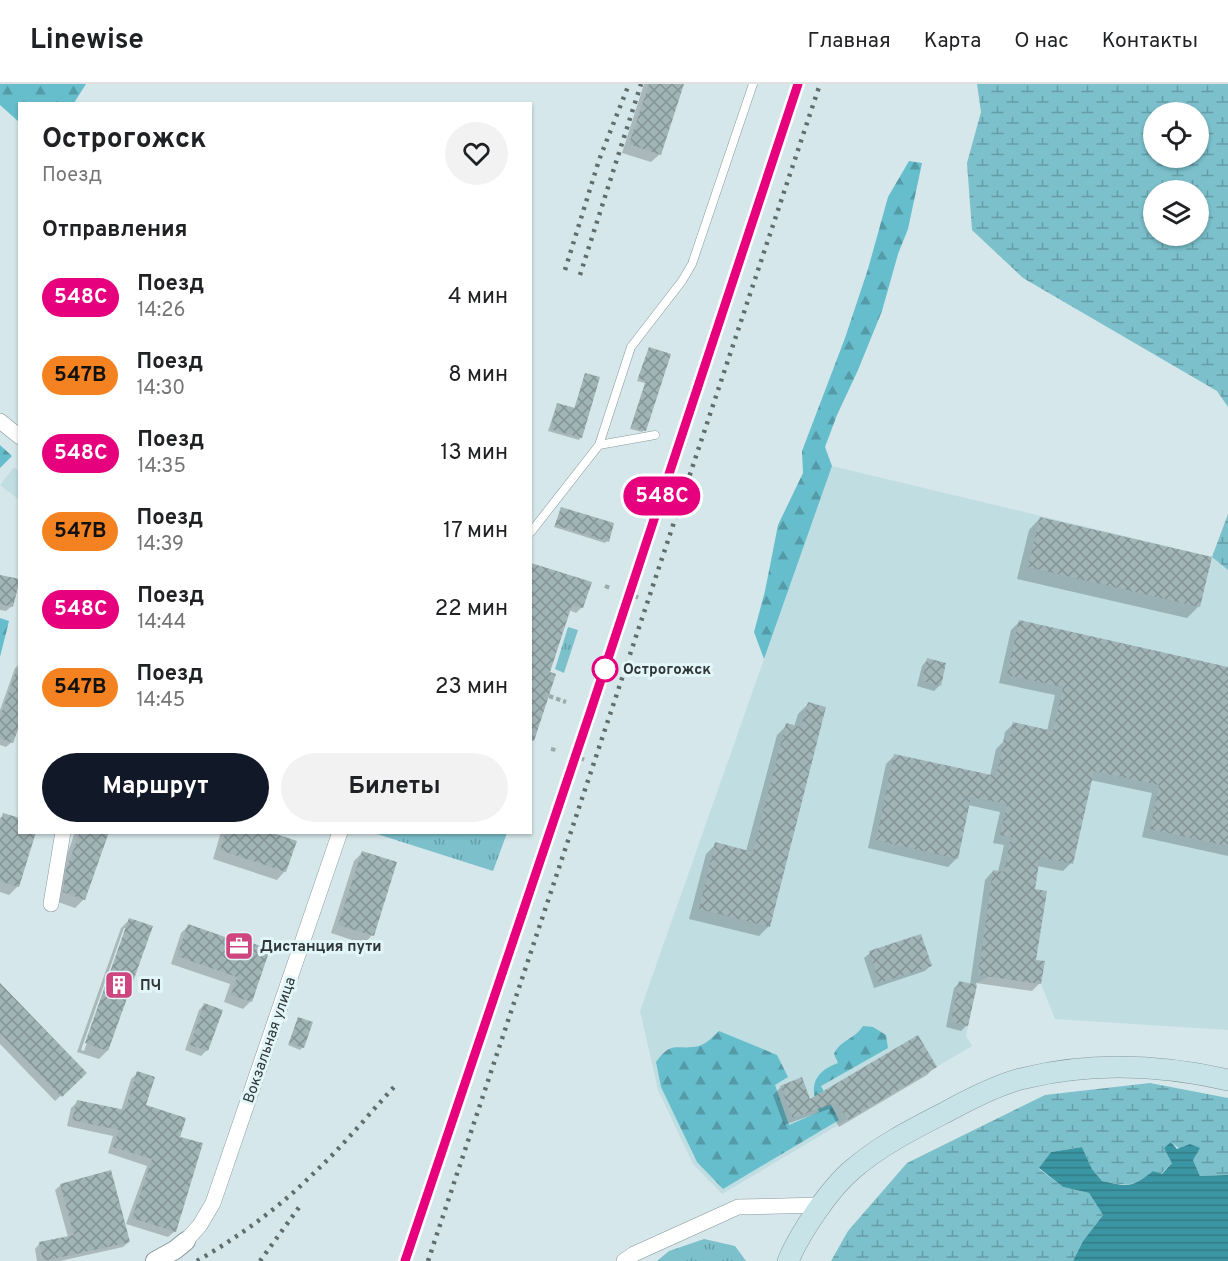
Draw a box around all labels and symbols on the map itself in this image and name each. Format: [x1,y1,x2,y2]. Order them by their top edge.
line badge: 548С [620,476,704,516]
marker: Острогожск [592,656,618,682]
place label: Острогожск [623,661,711,680]
office icon: Дистанция пути [223,930,255,962]
place label: Дистанция пути [260,938,382,957]
building icon: ПЧ [103,969,135,1001]
street label: Вокзальная улица [240,975,301,1106]
place label: ПЧ [140,977,161,996]

